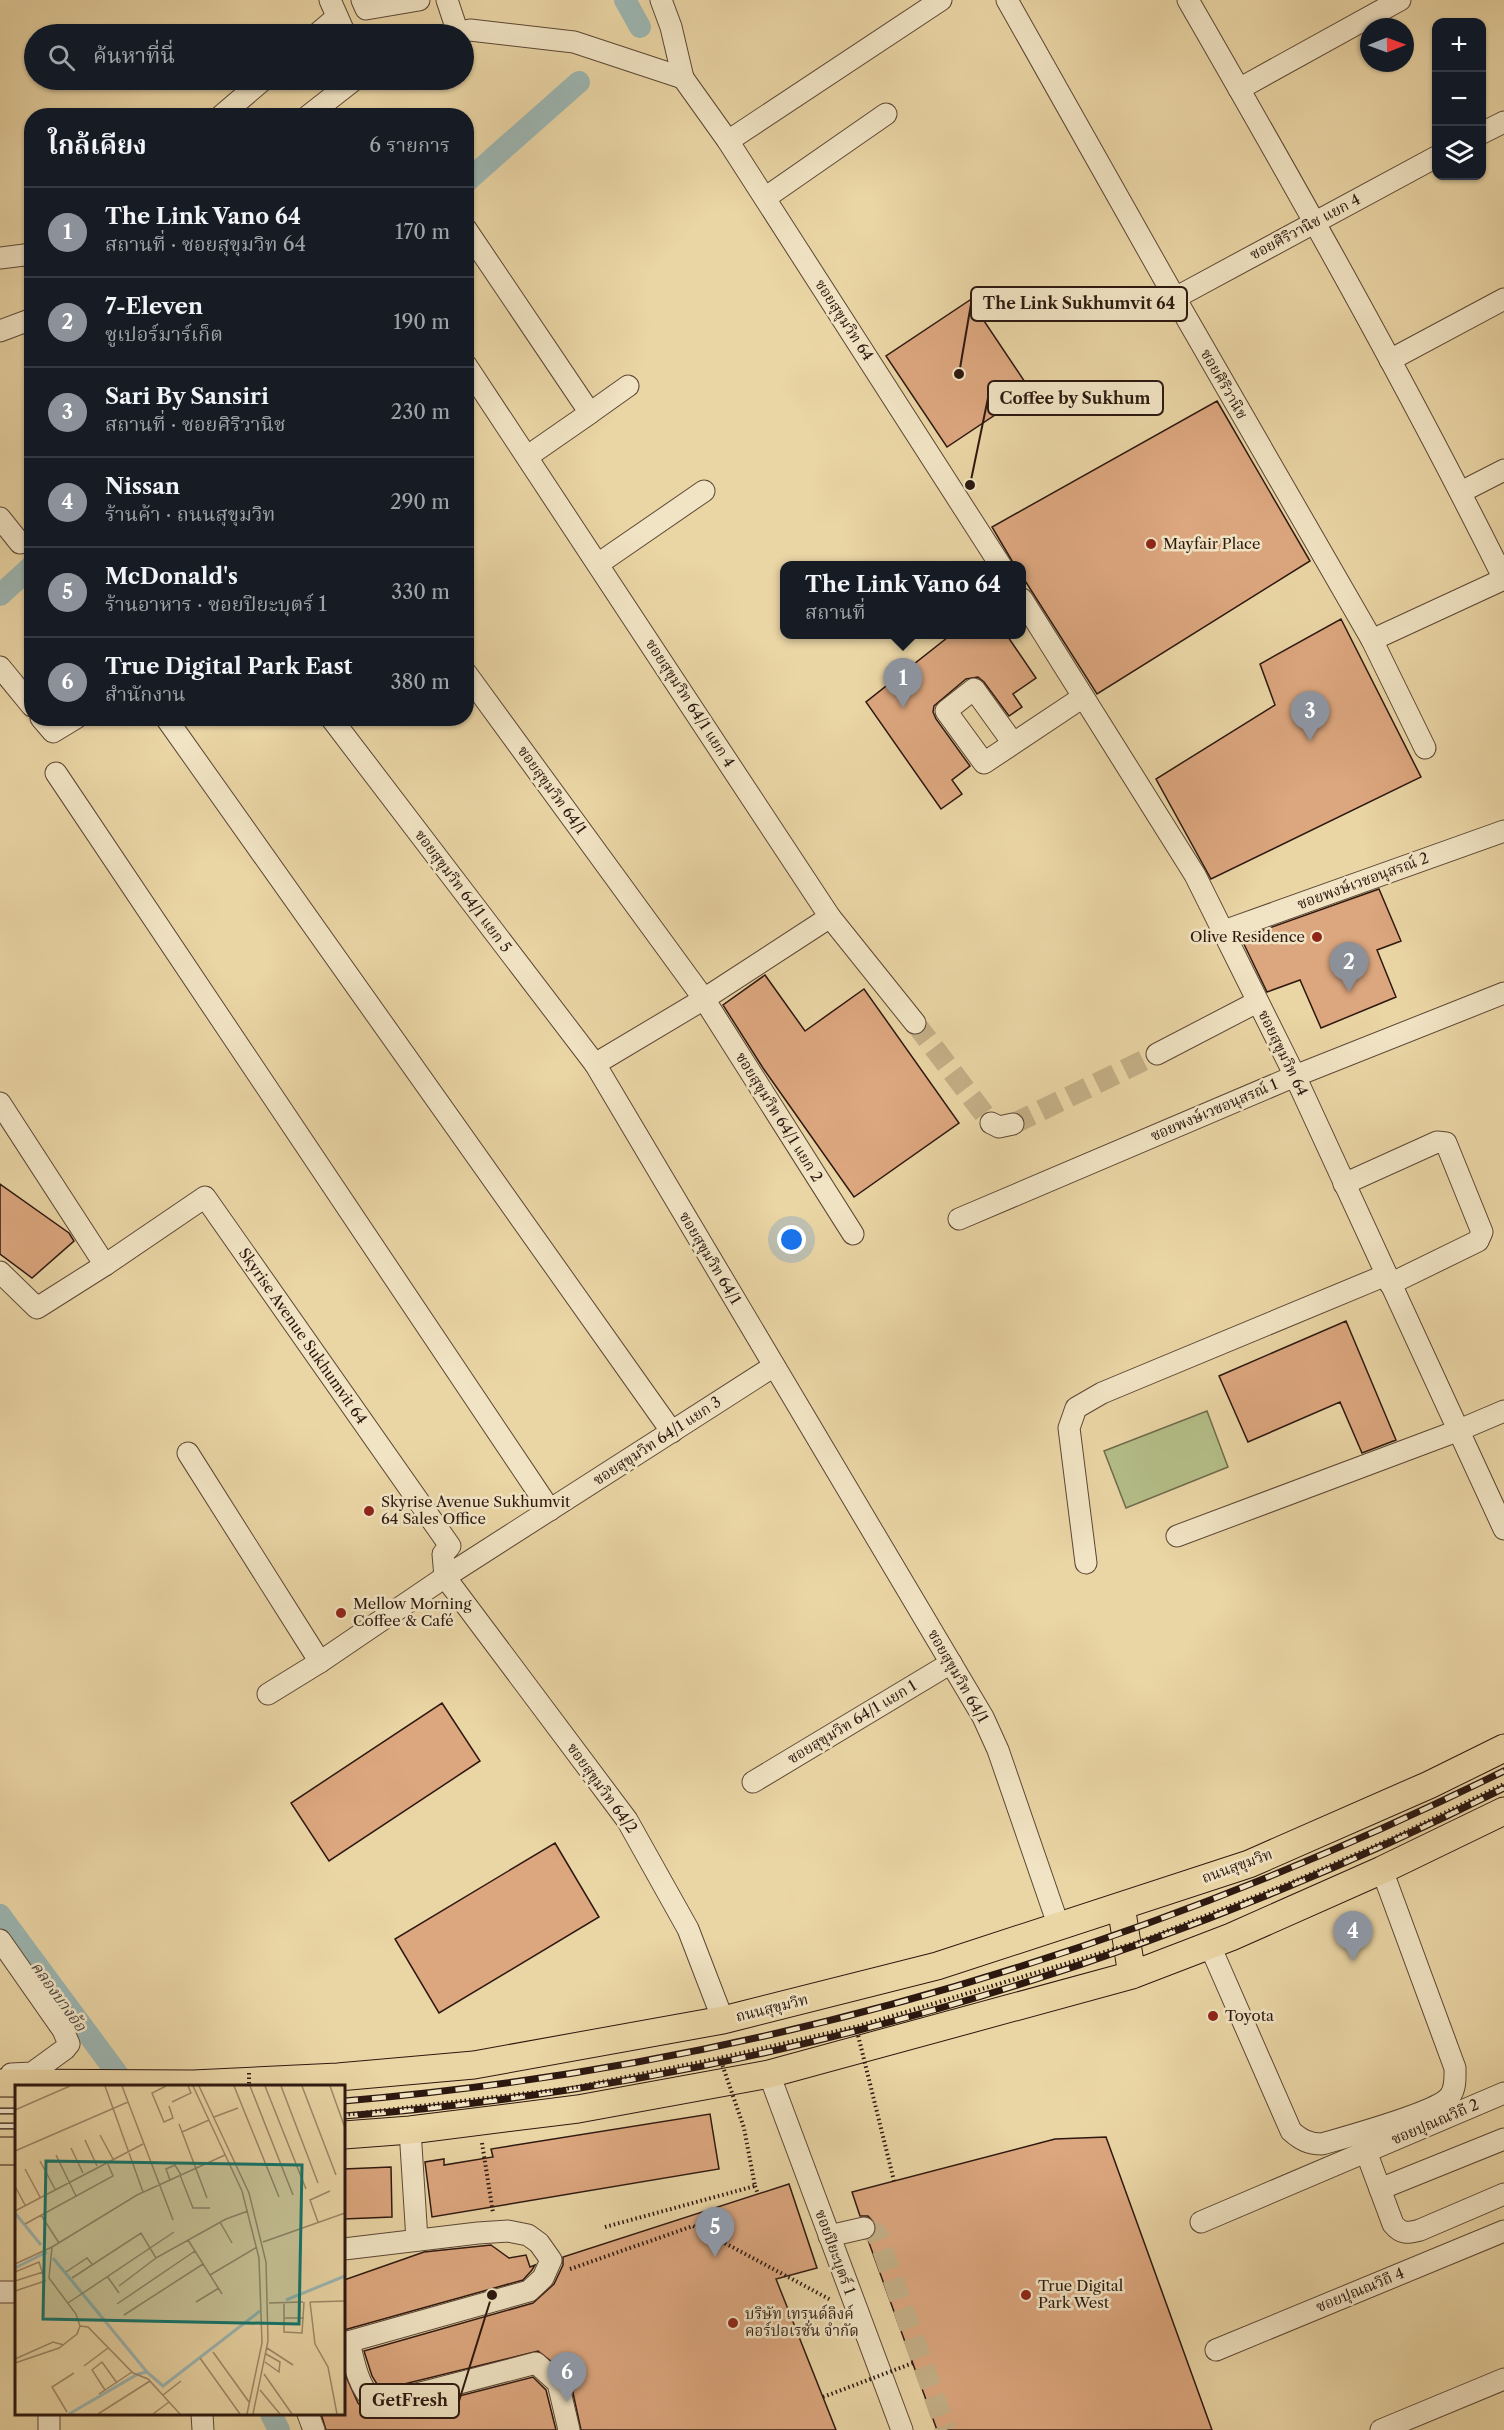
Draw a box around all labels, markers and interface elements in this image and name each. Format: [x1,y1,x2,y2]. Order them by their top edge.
north arrow [1360,18,1414,72]
map controls [1432,18,1486,180]
button: + [1432,18,1486,72]
search box [24,24,474,90]
icon: search [45,41,78,74]
text: ค้นหาที่นี่ [93,42,175,69]
button: − [1432,72,1486,126]
button: layers [1432,126,1486,180]
text: ใกล้เคียง [48,129,147,161]
text: 6 รายการ [369,133,450,157]
street label: ซอยศิริวานิช แยก 4 [1246,189,1363,264]
text: The Link Vano 64 [105,203,301,230]
text: 1 [63,220,72,244]
text: 170 m [395,220,450,244]
text: สถานที่ · ซอยสุขุมวิท 64 [105,232,306,256]
street label: ซอยสุขุมวิท 64 [809,275,878,365]
callout: The Link Sukhumvit 64 [971,287,1187,321]
text: 7-Eleven [105,293,203,320]
text: The Link Sukhumvit 64 [983,293,1175,313]
text: 2 [62,310,73,334]
text: 190 m [393,310,450,334]
text: ซูเปอร์มาร์เก็ต [105,322,223,346]
street label: ซอยศิริวานิช [1197,345,1252,422]
callout: Coffee by Sukhum [988,381,1163,415]
text: Sari By Sansiri [105,383,269,410]
text: Coffee by Sukhum [1000,388,1151,408]
text: 3 [62,400,73,424]
text: 230 m [391,400,450,424]
text: สถานที่ · ซอยศิริวานิช [105,412,285,436]
text: Nissan [105,473,180,500]
text: 4 [62,490,73,514]
text: 290 m [390,490,450,514]
text: ร้านค้า · ถนนสุขุมวิท [105,502,275,526]
place label: Mayfair Place [1163,534,1260,553]
marker: Mayfair Place [1144,537,1158,551]
popup [780,561,1026,639]
text: McDonald's [105,563,238,590]
text: The Link Vano 64 [805,571,1001,598]
text: 5 [62,580,73,604]
text: 330 m [391,580,450,604]
text: ร้านอาหาร · ซอยปิยะบุตร์ 1 [105,592,327,616]
text: สถานที่ [805,600,866,624]
street label: ซอยสุขุมวิท 64/1 แยก 4 [640,635,739,772]
text: True Digital Park East [105,653,352,680]
pin: 1 [884,658,922,708]
text: 6 [62,670,73,694]
text: 380 m [391,670,450,694]
text: สำนักงาน [105,682,186,706]
pin: 3 [1290,692,1330,741]
street label: ซอยสุขุมวิท 64/1 [512,742,591,839]
street label: ซอยสุขุมวิท 64/1 แยก 5 [409,825,516,957]
street label: ซอยพงษ์เวชอนุสรณ์ 2 [1294,848,1432,915]
place label: Olive Residence [1190,927,1305,946]
marker: Olive Residence [1310,930,1324,944]
pin: 2 [1330,942,1368,992]
street label: ซอยสุขุมวิท 64 [1253,1007,1312,1100]
street label: ซอยสุขุมวิท 64/1 แยก 2 [730,1048,827,1186]
street label: ซอยพงษ์เวชอนุสรณ์ 1 [1147,1074,1282,1147]
street label: ซอยสุขุมวิท 64/1 [674,1208,746,1309]
your location [777,1225,806,1254]
street label: Skyrise Avenue Sukhumvit 64 [235,1244,371,1428]
street label: ซอยสุขุมวิท 64/1 แยก 3 [589,1392,726,1491]
place label: Skyrise Avenue Sukhumvit 64 Sales Office [381,1492,571,1528]
marker: Skyrise Avenue Sukhumvit 64 Sales Office [362,1504,376,1518]
place label: Mellow Morning Coffee & Café [353,1594,471,1630]
marker: Mellow Morning Coffee & Café [334,1606,348,1620]
street label: ซอยสุขุมวิท 64/1 [922,1626,993,1728]
street label: ซอยสุขุมวิท 64/1 แยก 1 [784,1675,921,1769]
street label: ซอยสุขุมวิท 64/2 [562,1739,642,1838]
street label: ถนนสุขุมวิท [1199,1844,1276,1889]
pin: 4 [1334,1912,1372,1961]
water label: คลองบางอ้อ [27,1957,91,2035]
street label: ถนนสุขุมวิท [734,1989,811,2028]
place label: Toyota [1225,2006,1274,2025]
marker: Toyota [1206,2009,1220,2023]
inset map [15,2085,345,2415]
street label: ซอยปุณณวิถี 2 [1388,2095,1482,2150]
street label: ซอยปิยะบุตร์ 1 [809,2207,860,2298]
pin: 5 [696,2208,734,2257]
street label: ซอยปุณณวิถี 4 [1313,2263,1407,2318]
place label: True Digital Park West [1038,2276,1124,2312]
marker: True Digital Park West [1019,2288,1033,2302]
place label: บริษัท เทรนด์ลิงค์ คอร์ปอเรชั่น จำกัด [745,2304,859,2340]
marker: บริษัท เทรนด์ลิงค์ คอร์ปอเรชั่น จำกัด [726,2316,740,2330]
pin: 6 [548,2352,586,2402]
callout: GetFresh [360,2384,459,2418]
text: GetFresh [372,2390,448,2410]

